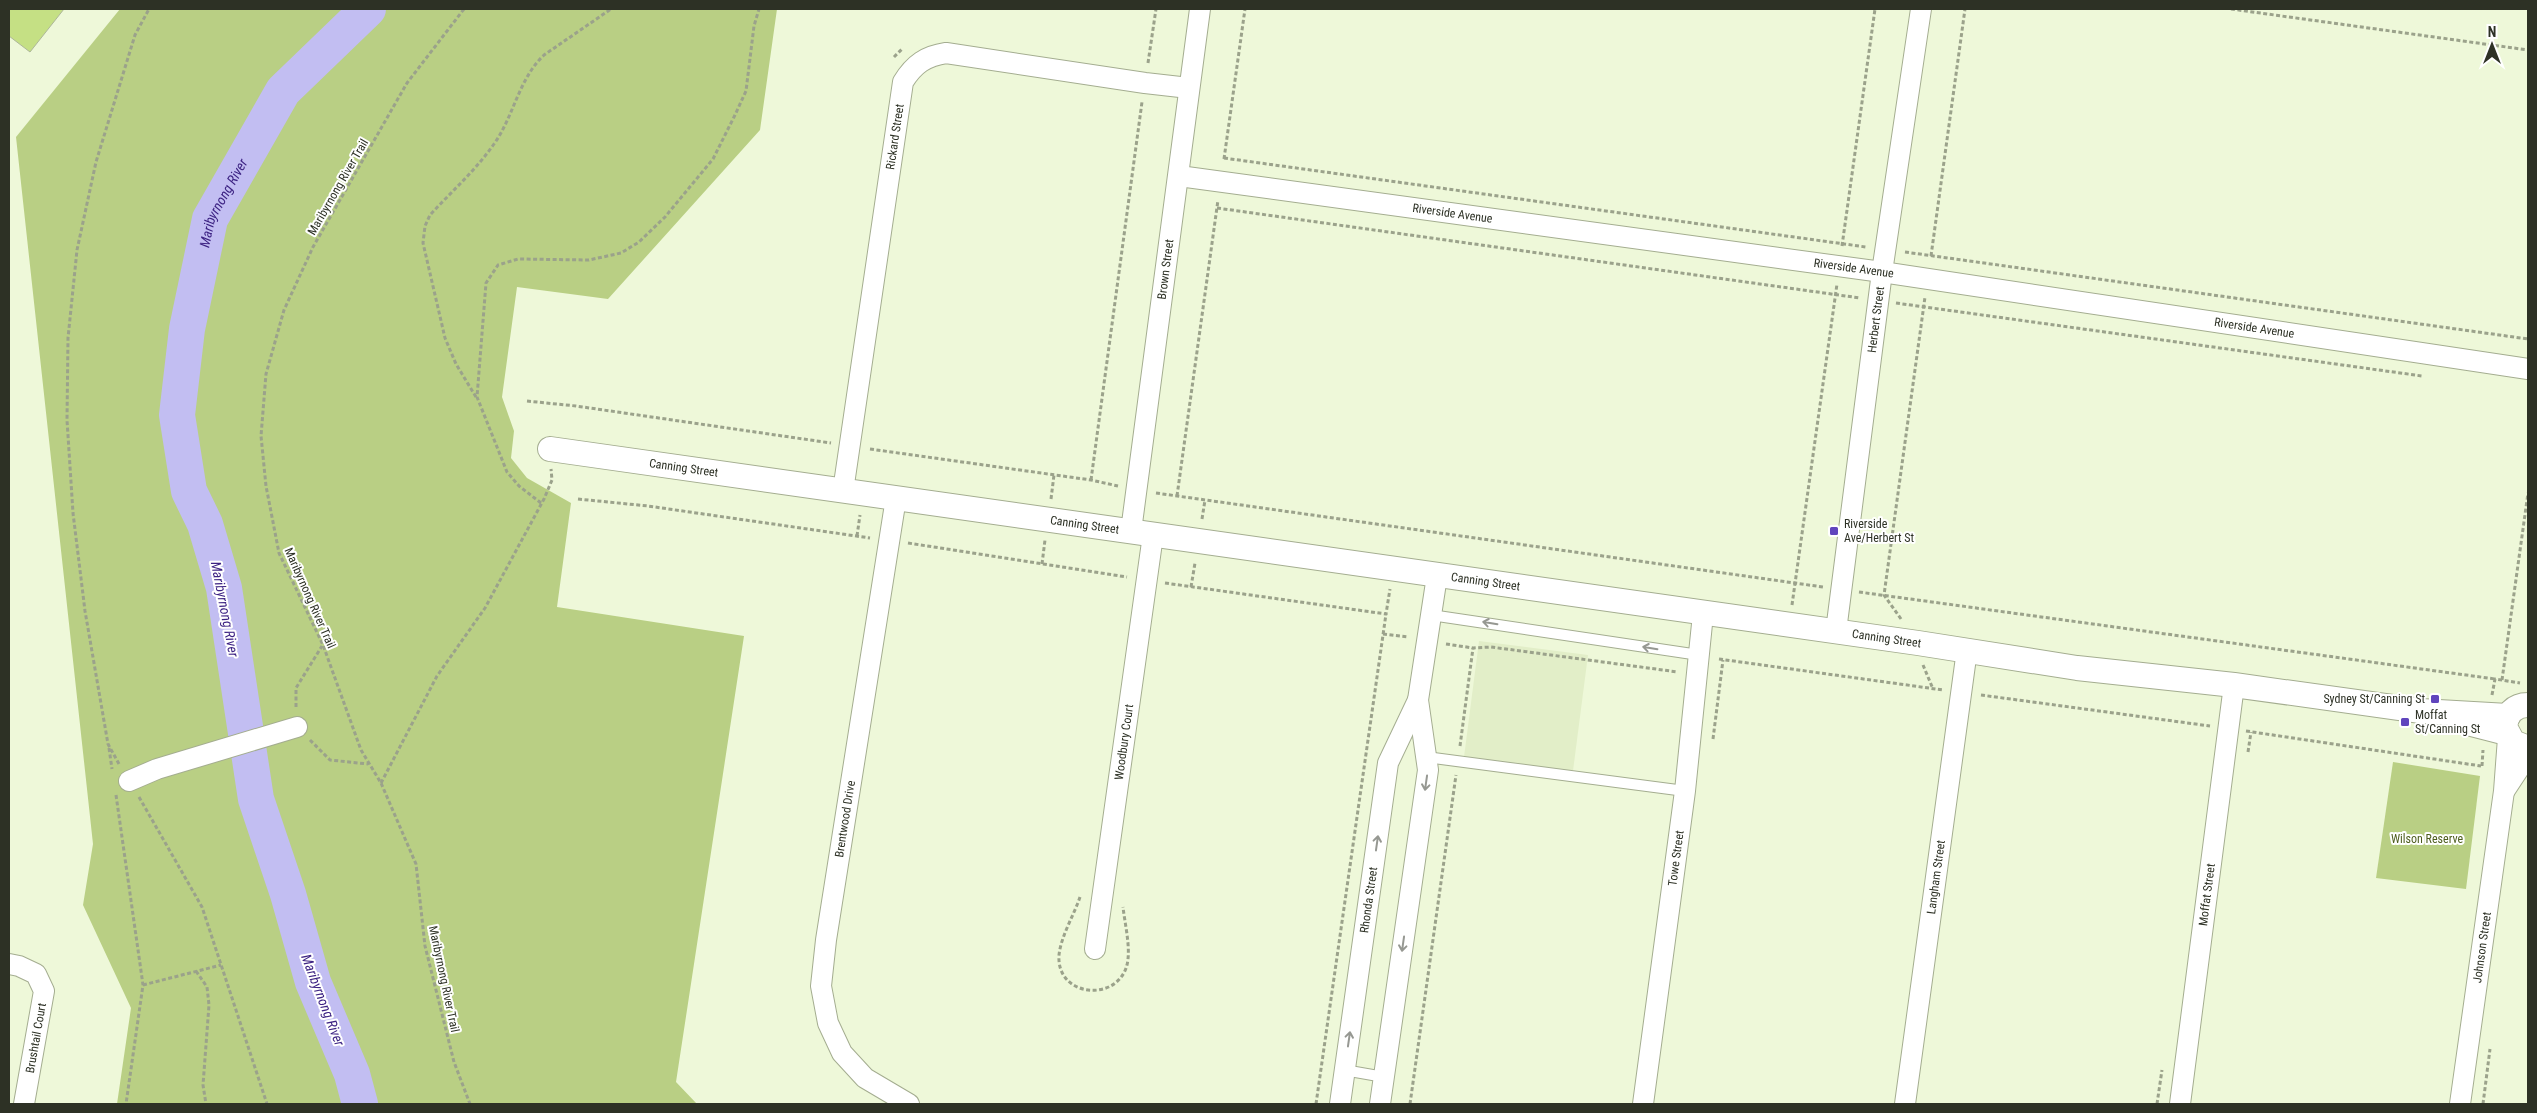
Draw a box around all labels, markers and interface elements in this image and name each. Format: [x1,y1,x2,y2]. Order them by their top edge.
north arrow [2467,20,2517,70]
text: N [2488,24,2496,40]
street label: Rickard Street [883,103,907,171]
street label: Maribyrnong River Trail [305,137,371,237]
water label: Maribyrnong River [196,155,251,249]
street label: Riverside Avenue [1412,201,1494,226]
street label: Brown Street [1155,238,1177,300]
street label: Riverside Avenue [1813,256,1895,281]
street label: Herbert Street [1865,285,1887,354]
street label: Riverside Avenue [2213,315,2296,341]
street label: Canning Street [648,456,720,480]
street label: Canning Street [1049,513,1121,537]
place label: Riverside Ave/Herbert St [1844,517,1915,545]
marker: Riverside Ave/Herbert St [1828,525,1840,537]
street label: Maribyrnong River Trail [282,546,338,650]
water label: Maribyrnong River [208,560,242,659]
street label: Canning Street [1450,570,1522,594]
one-way arrow [1482,618,1498,628]
street label: Canning Street [1851,627,1923,650]
one-way arrow [1643,642,1659,652]
place label: Sydney St/Canning St [2323,692,2425,706]
marker: Sydney St/Canning St [2429,693,2441,705]
street label: Woodbury Court [1112,703,1136,781]
place label: Moffat St/Canning St [2415,708,2481,736]
marker: Moffat St/Canning St [2399,716,2411,728]
one-way arrow [1421,775,1431,791]
street label: Brentwood Drive [832,779,858,858]
street label: Towe Street [1665,829,1687,887]
park label: Wilson Reserve [2391,832,2463,846]
one-way arrow [1372,836,1382,852]
street label: Langham Street [1924,839,1948,915]
street label: Moffat Street [2196,862,2218,927]
street label: Rhonda Street [1357,866,1380,934]
street label: Johnson Street [2470,911,2494,984]
street label: Maribyrnong River Trail [426,924,462,1034]
one-way arrow [1398,936,1408,952]
water label: Maribyrnong River [298,952,348,1049]
street label: Brushtail Court [23,1001,49,1074]
one-way arrow [1344,1031,1354,1047]

